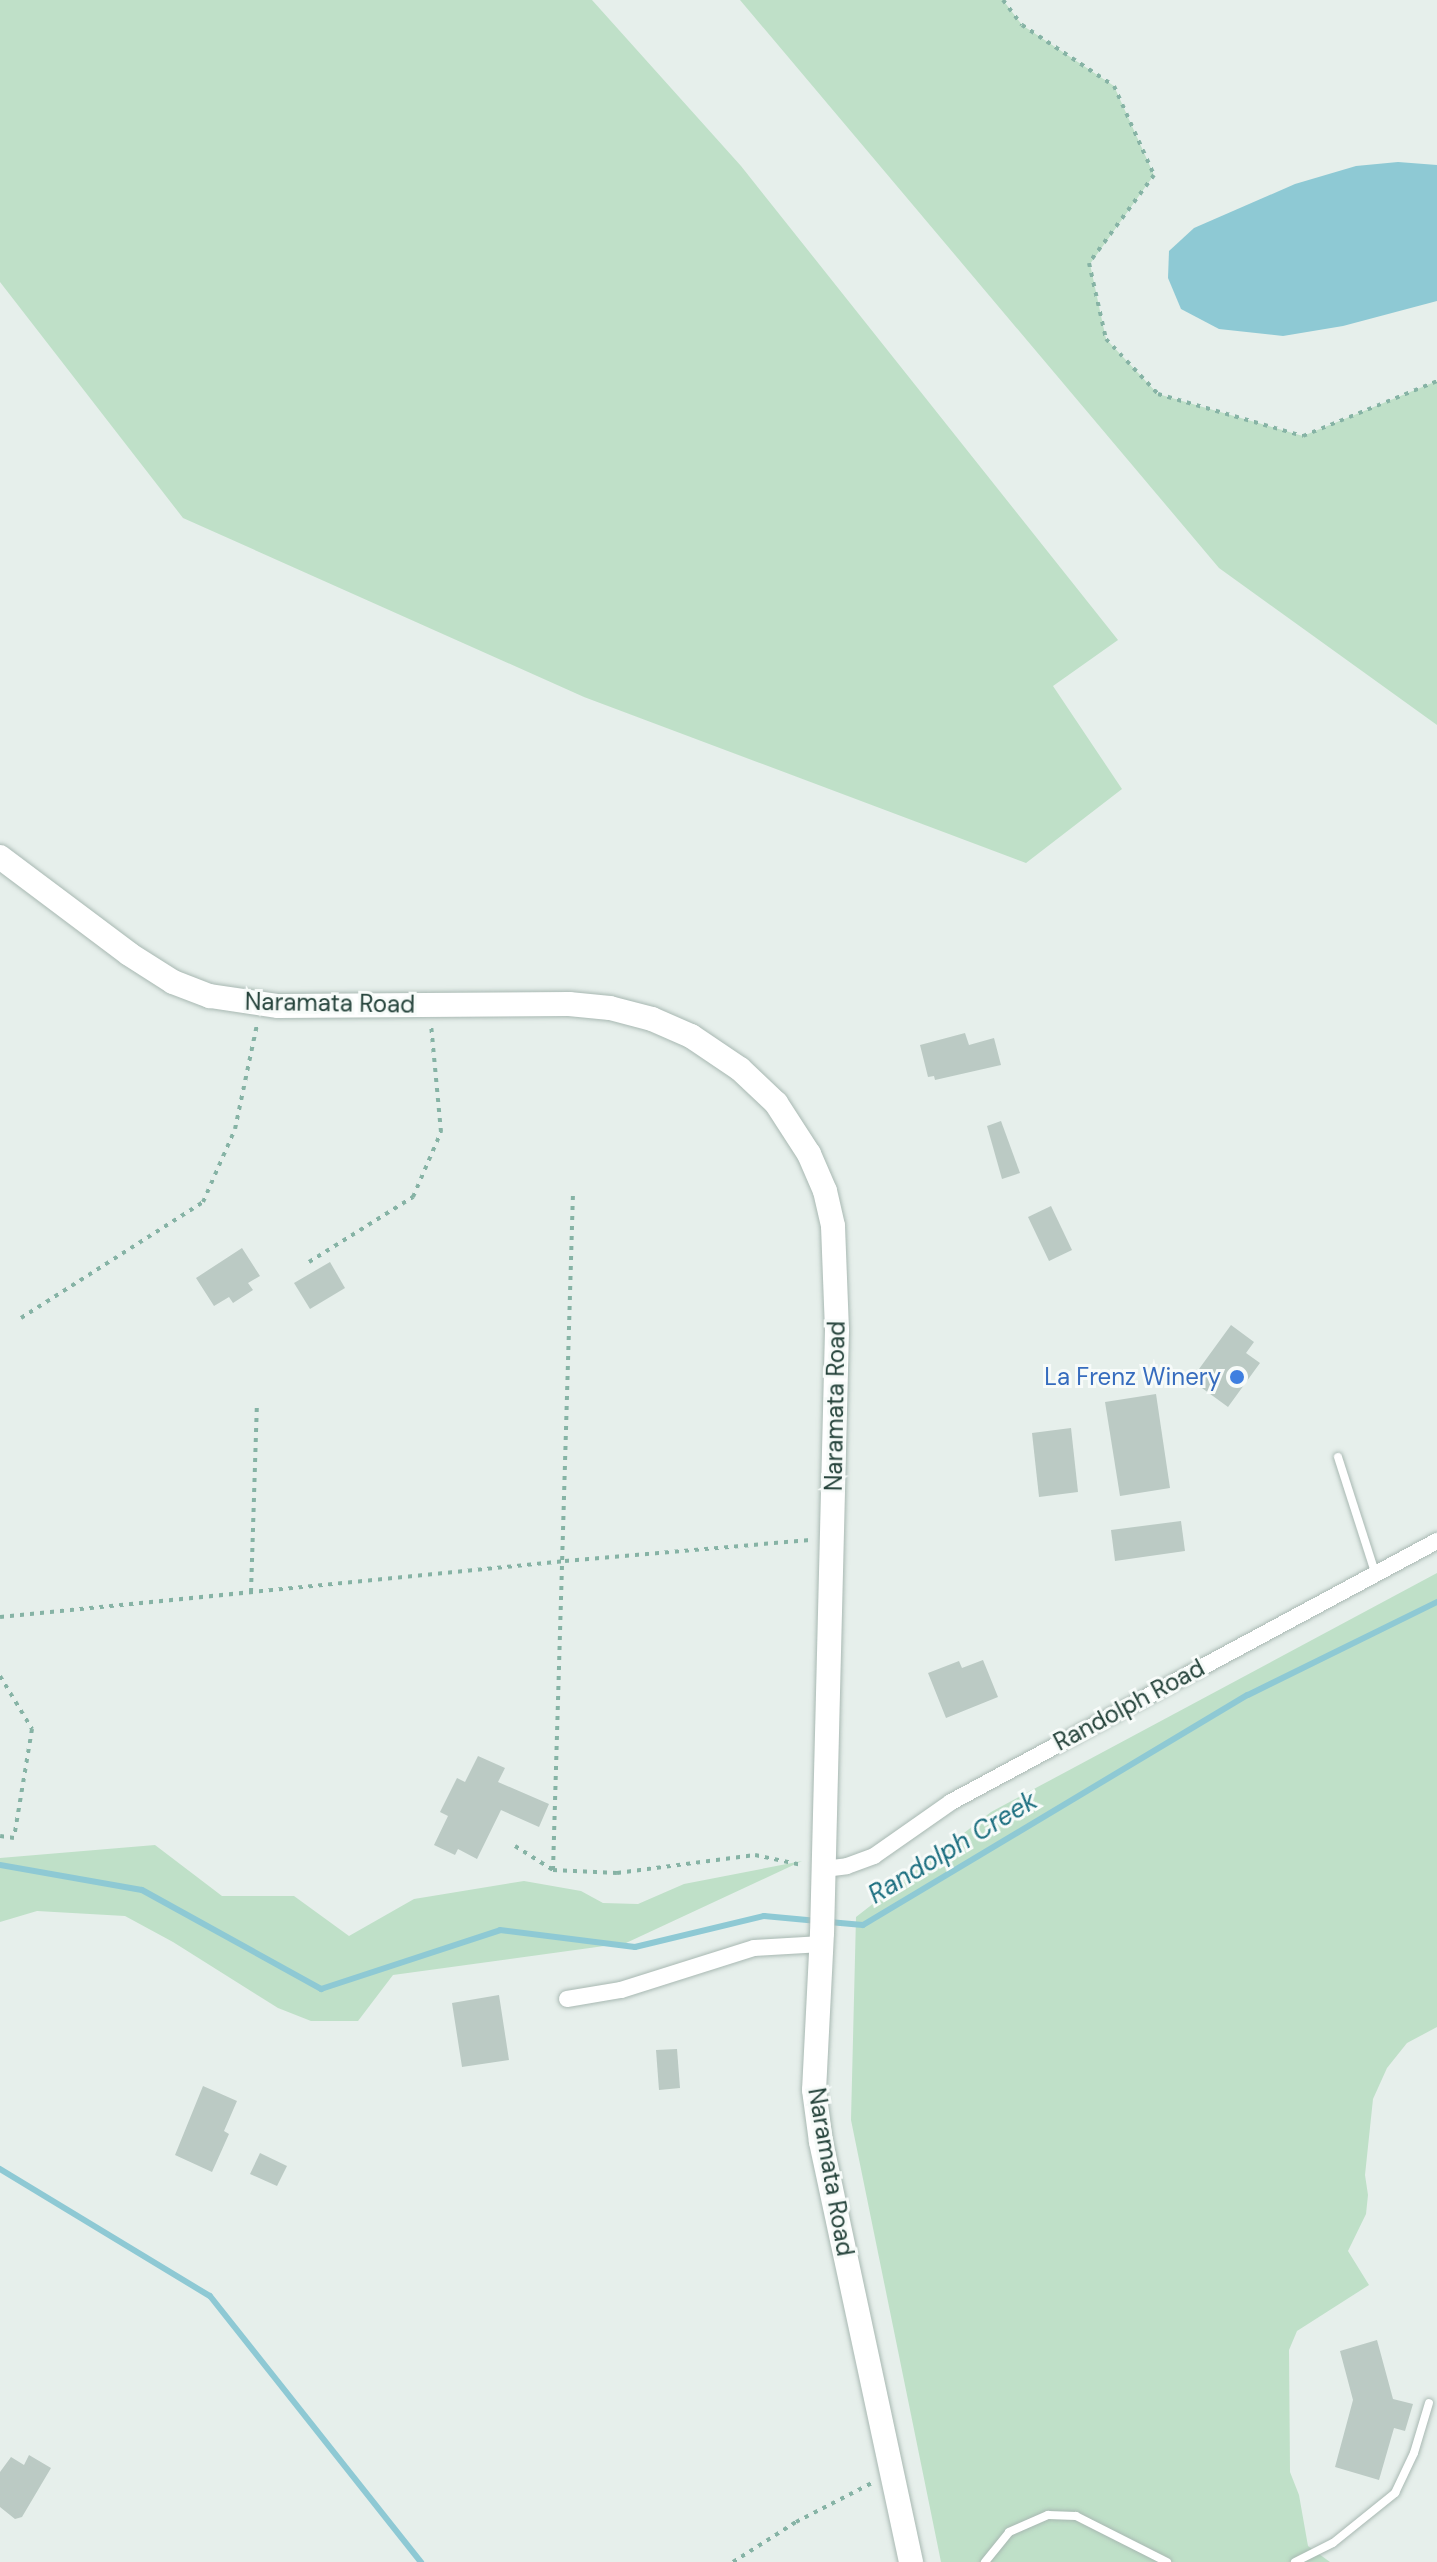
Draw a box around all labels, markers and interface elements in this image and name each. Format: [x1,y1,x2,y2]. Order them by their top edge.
street label: Naramata Road [245,987,415,1019]
street label: Naramata Road [819,1321,851,1491]
place label: La Frenz Winery [1044,1363,1221,1391]
marker: La Frenz Winery [1228,1368,1246,1386]
street label: Randolph Road [1049,1653,1209,1757]
water label: Randolph Creek [863,1785,1043,1911]
street label: Naramata Road [802,2086,860,2258]

